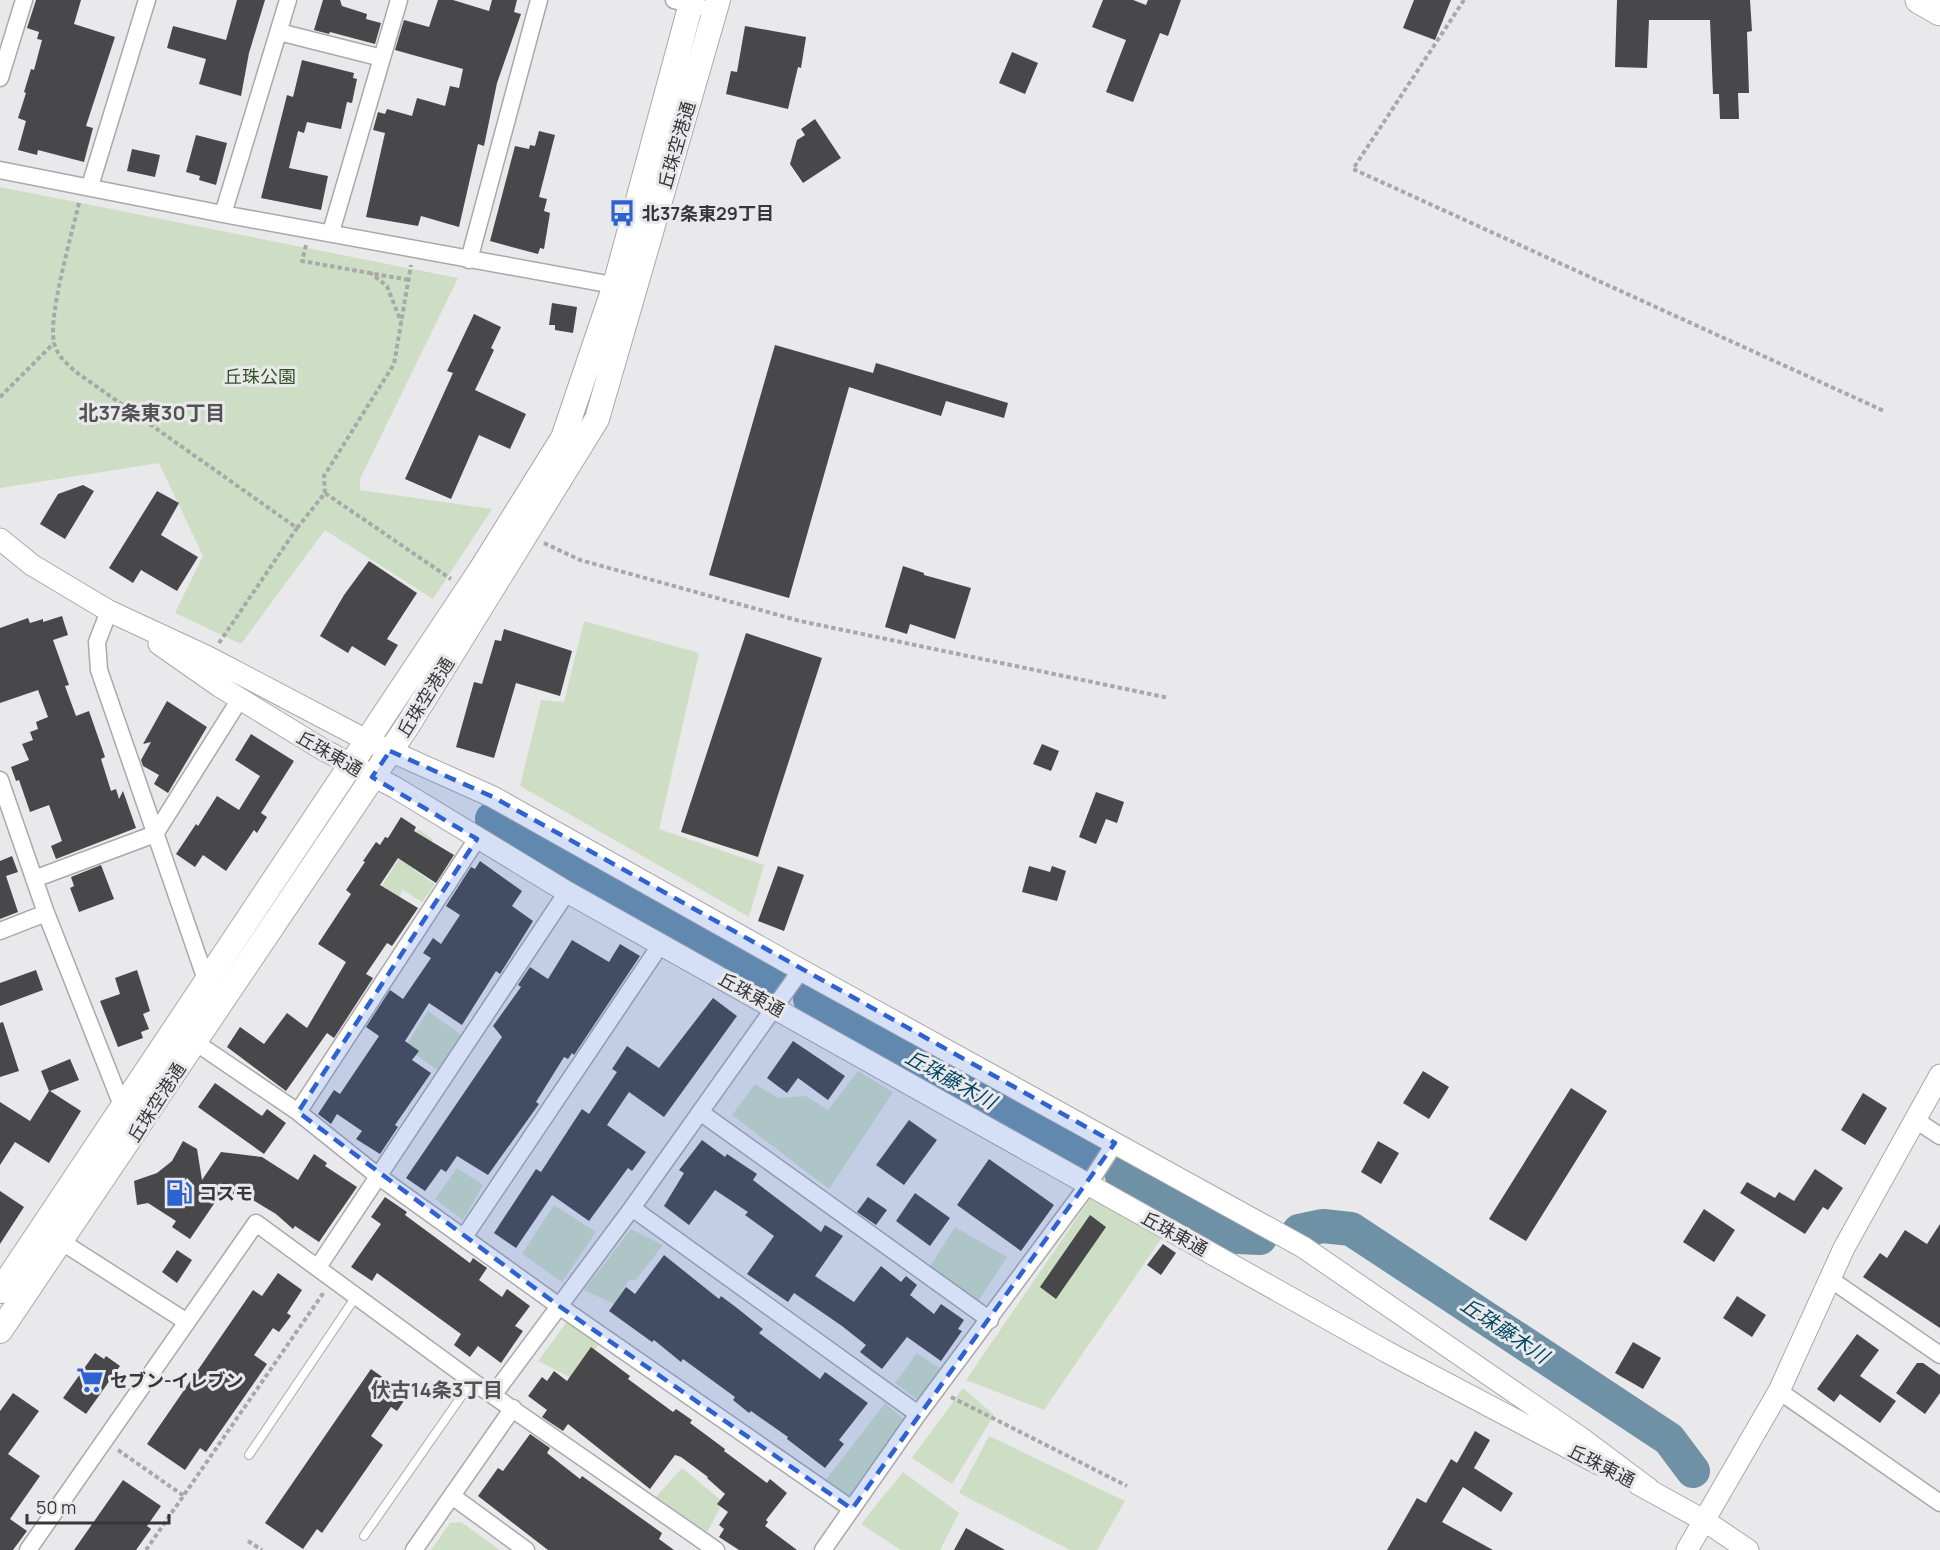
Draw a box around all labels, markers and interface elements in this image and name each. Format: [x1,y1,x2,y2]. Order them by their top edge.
street label: 丘珠空港通 [652,98,700,192]
bus stop icon: 北37条東29丁目 [607,198,637,228]
place label: 北37条東29丁目 [642,201,774,225]
park label: 丘珠公園 [224,364,296,388]
district label: 北37条東30丁目 [78,399,226,426]
street label: 丘珠空港通 [391,652,459,742]
street label: 丘珠東通 [293,725,367,781]
street label: 丘珠東通 [715,966,789,1022]
water label: 丘珠藤木川 [901,1043,1003,1116]
street label: 丘珠空港通 [121,1058,191,1146]
fuel station icon: コスモ [164,1178,194,1208]
place label: コスモ [199,1181,253,1205]
street label: 丘珠東通 [1138,1205,1212,1261]
water label: 丘珠藤木川 [1456,1291,1556,1370]
supermarket icon: セブン-イレブン [75,1365,105,1395]
place label: セブン-イレブン [110,1368,244,1392]
district label: 伏古14条3丁目 [371,1376,503,1403]
street label: 丘珠東通 [1564,1438,1640,1492]
scale bar [27,1487,170,1525]
text: 50 m [36,1495,76,1519]

